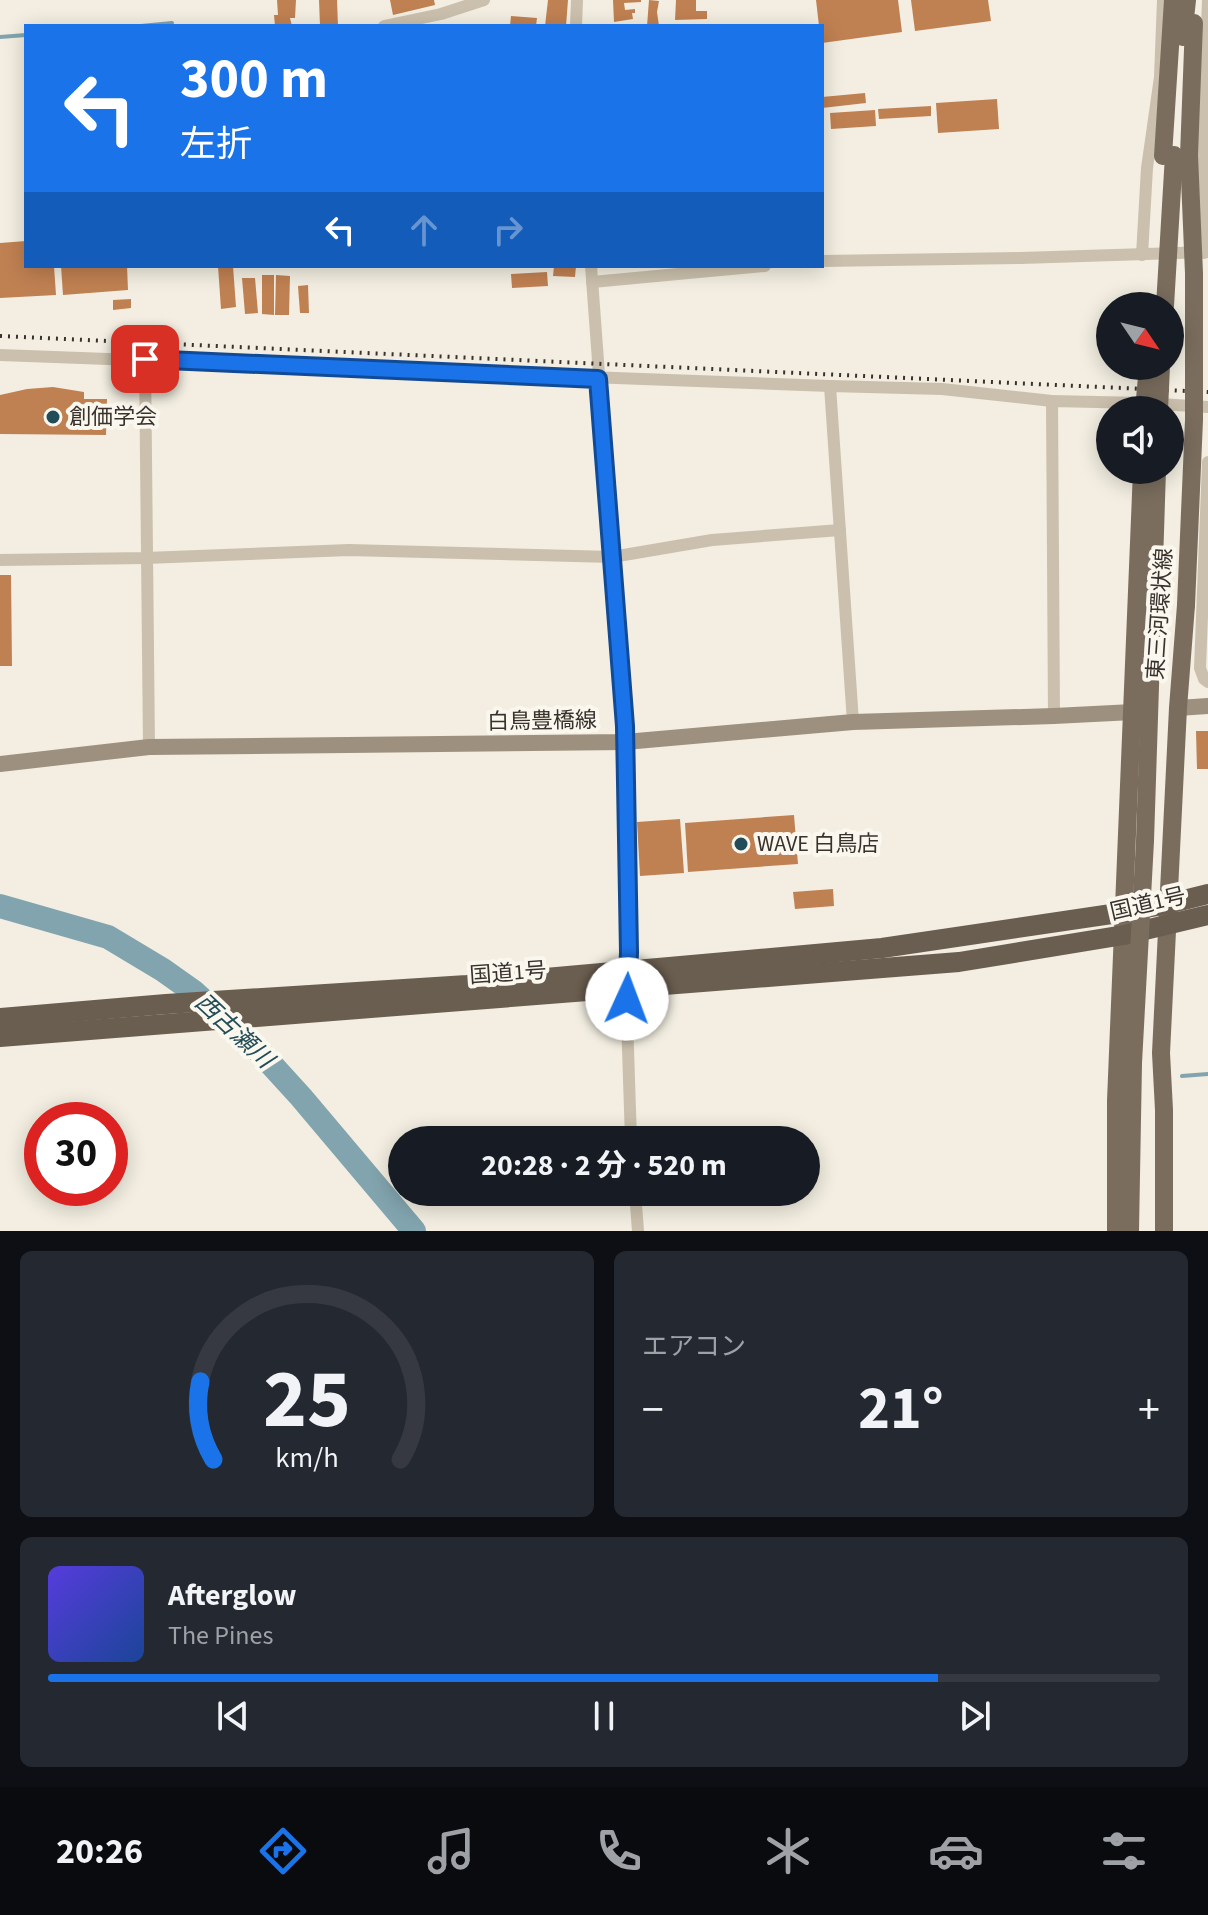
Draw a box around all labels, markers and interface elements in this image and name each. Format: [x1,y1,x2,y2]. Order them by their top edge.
text: 300 m [180,40,328,119]
icon: left [48,56,152,160]
text: 左折 [180,119,252,170]
icon: left [318,208,362,252]
icon: ahead [402,208,446,252]
icon: right [486,208,530,252]
north arrow [1096,292,1184,380]
map controls [1096,292,1184,484]
pin [111,325,179,393]
icon: arrive [123,337,167,381]
button: sound [1096,396,1184,484]
place label: 創価学会 [69,401,157,433]
marker: 創価学会 [44,408,62,426]
street label: 東三河環状線 [1139,547,1181,681]
street label: 白鳥豊橋線 [487,704,597,738]
place label: WAVE 白鳥店 [757,828,879,860]
marker: WAVE 白鳥店 [732,835,750,853]
street label: 国道1号 [1107,880,1189,928]
street label: 国道1号 [469,954,547,992]
position arrow [585,957,669,1041]
water label: 西古瀬川 [187,985,283,1079]
speed limit sign: 30 [24,1102,128,1206]
text: 20:28 · 2 分 · 520 m [481,1144,727,1187]
text: エアコン [642,1328,746,1365]
text: 25 [263,1341,351,1459]
text: 21° [858,1367,944,1452]
text: − [642,1379,664,1442]
text: + [1138,1379,1160,1442]
text: km/h [275,1438,339,1478]
text: Afterglow [168,1574,296,1617]
text: The Pines [168,1617,273,1654]
icon: previous [211,1694,255,1738]
icon: pause [582,1694,626,1738]
icon: next [953,1694,997,1738]
icon: directions [255,1823,311,1879]
icon: music [423,1823,479,1879]
icon: phone [591,1823,647,1879]
icon: climate [760,1823,816,1879]
icon: car [928,1823,984,1879]
icon: filters [1096,1823,1152,1879]
text: 20:26 [56,1826,143,1877]

